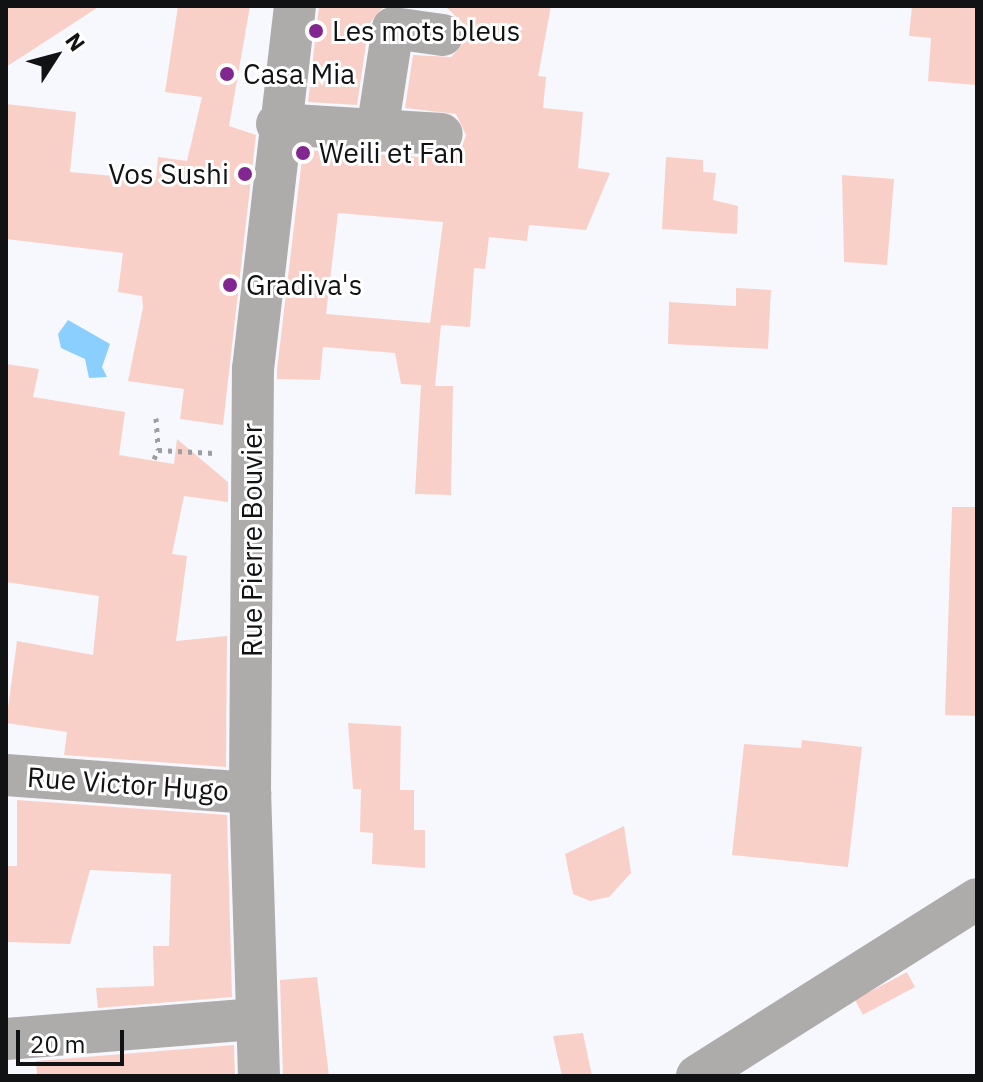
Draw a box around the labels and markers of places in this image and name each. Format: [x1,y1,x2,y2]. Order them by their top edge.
place label: Les mots bleus [332,14,520,48]
marker: Les mots bleus [307,22,325,40]
place label: Casa Mia [243,57,355,91]
marker: Casa Mia [218,65,236,83]
place label: Weili et Fan [319,136,464,170]
marker: Weili et Fan [294,144,312,162]
place label: Vos Sushi [108,157,229,191]
marker: Vos Sushi [236,165,254,183]
place label: Gradiva's [246,268,362,302]
marker: Gradiva's [221,276,239,294]

